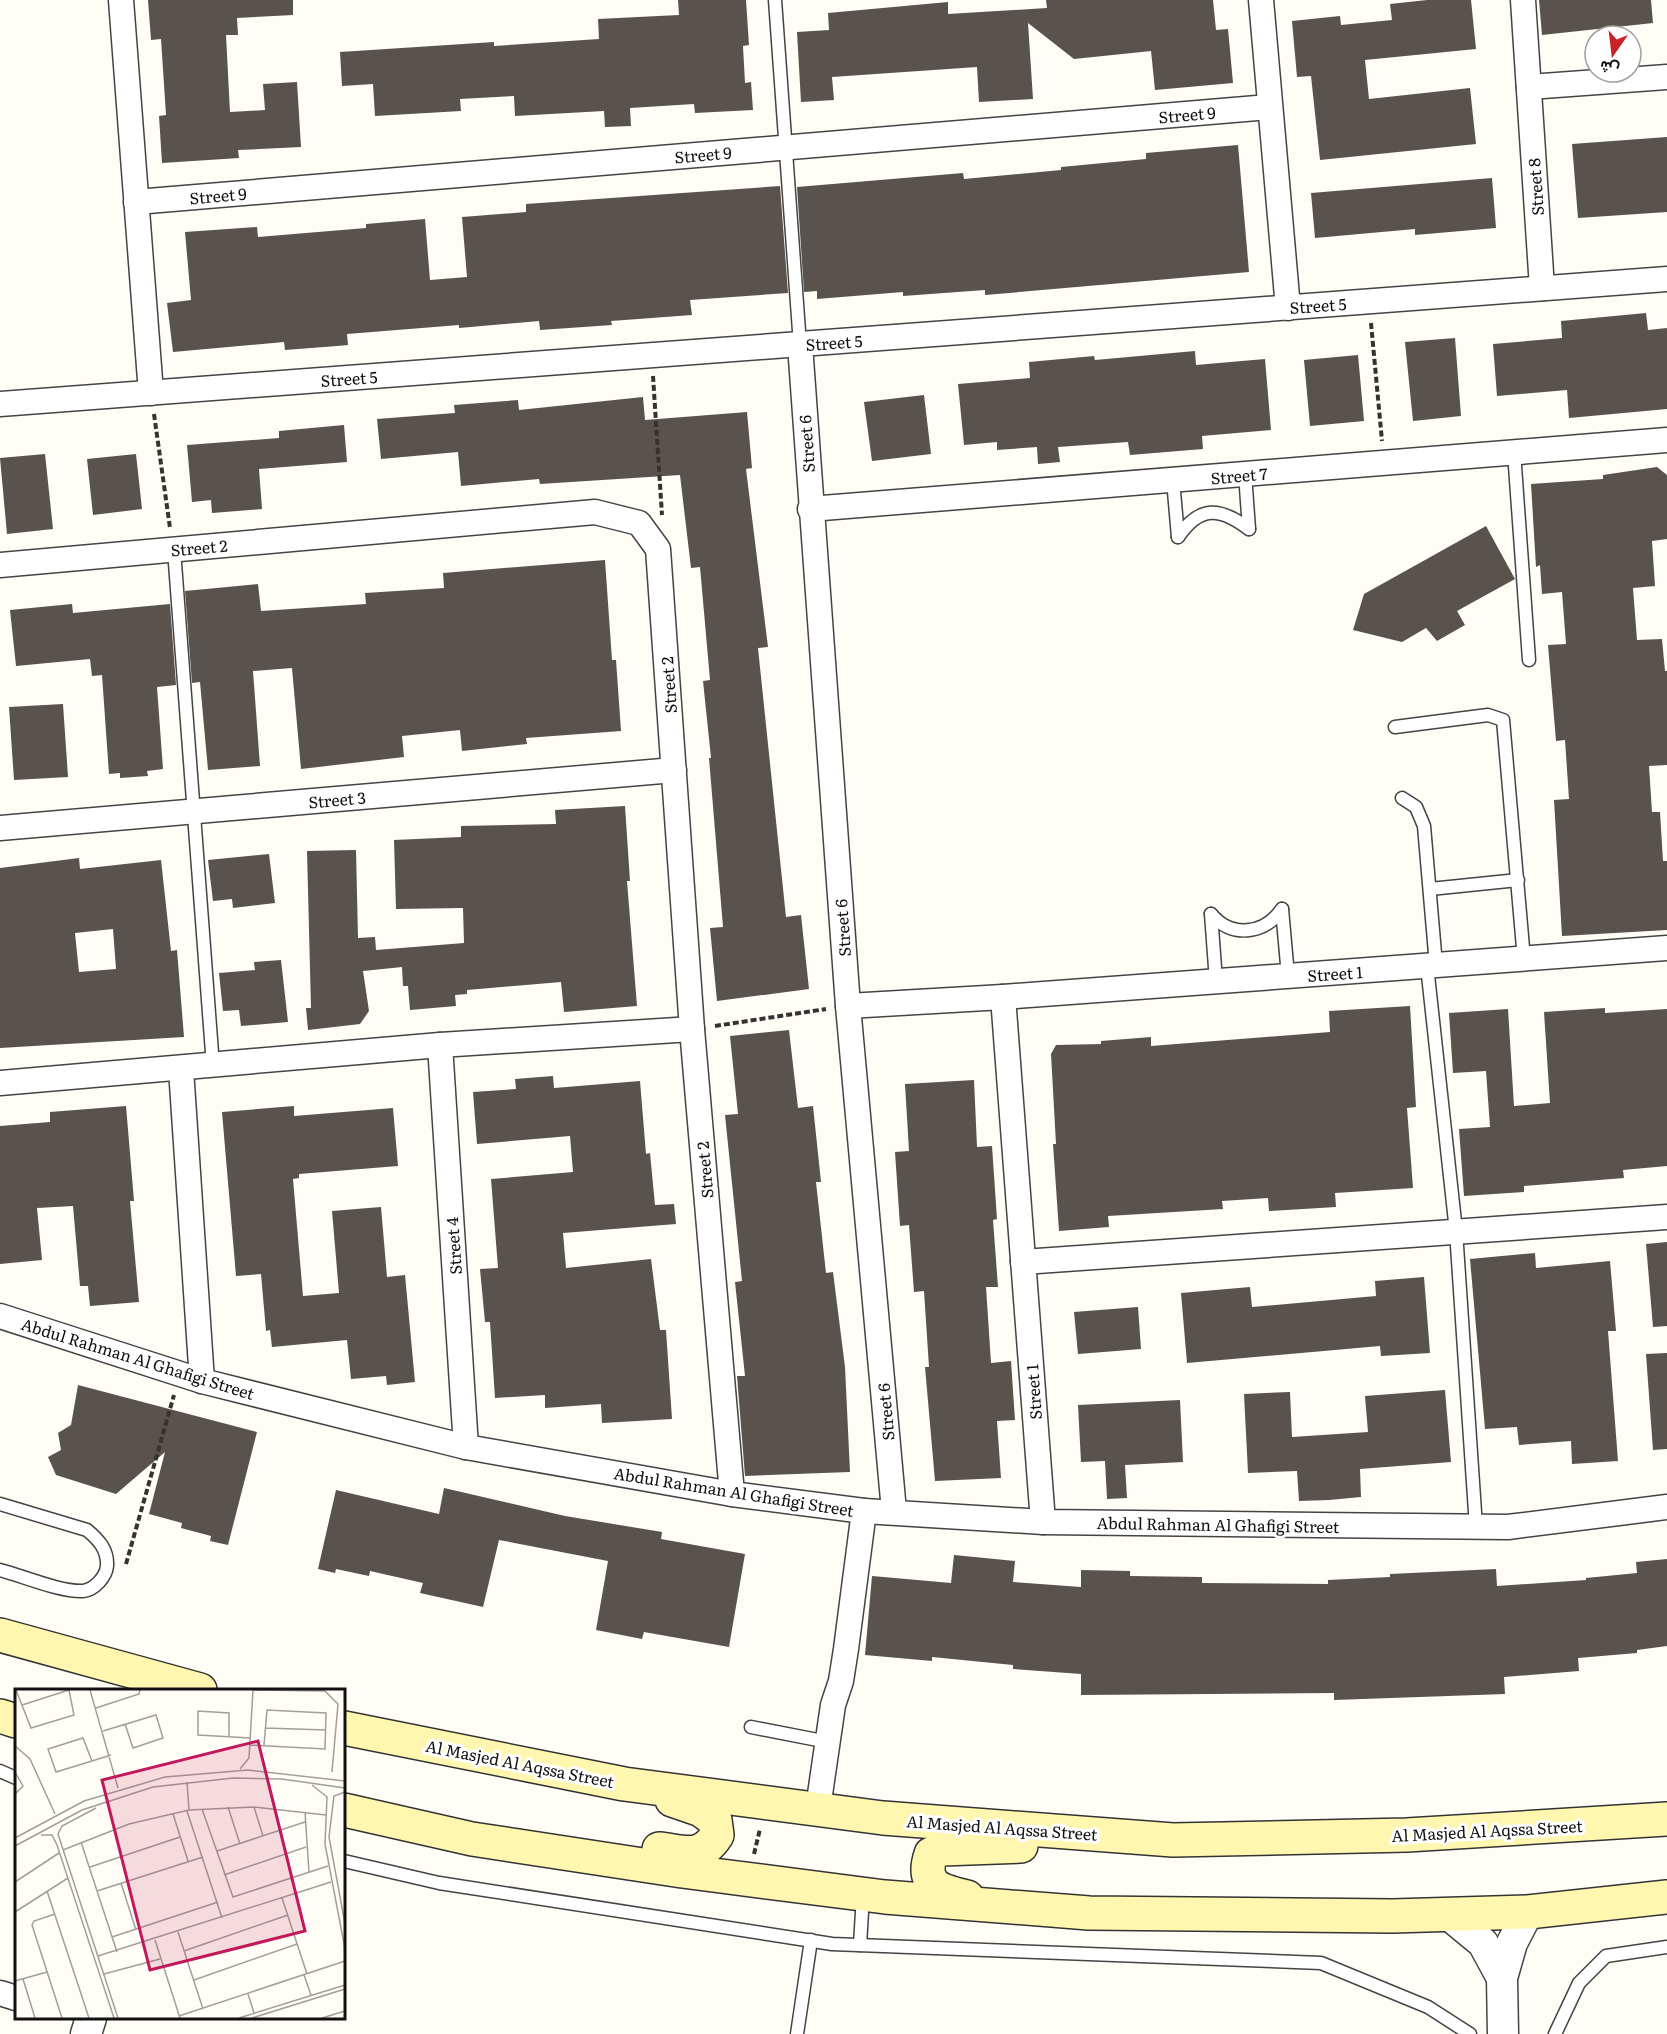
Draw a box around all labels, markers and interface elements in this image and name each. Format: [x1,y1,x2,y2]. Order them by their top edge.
north arrow [1583,24,1643,84]
text: ش [1597,56,1621,83]
street label: Street 9 [1157,100,1217,128]
street label: Street 9 [673,140,733,168]
street label: Street 8 [1521,157,1549,217]
street label: Street 9 [188,181,248,209]
street label: Street 5 [1289,291,1347,319]
street label: Street 5 [805,328,863,356]
street label: Street 5 [320,364,378,392]
street label: Street 6 [792,414,820,474]
street label: Street 7 [1210,461,1268,489]
street label: Street 2 [170,533,228,561]
street label: Street 2 [654,656,682,714]
street label: Street 3 [307,785,367,813]
street label: Street 6 [828,898,856,958]
street label: Street 1 [1306,959,1364,987]
street label: Street 2 [690,1141,718,1199]
street label: Street 4 [439,1216,467,1276]
street label: Abdul Rahman Al Ghafigi Street [18,1311,258,1405]
street label: Street 1 [1019,1363,1047,1421]
street label: Street 6 [871,1382,899,1442]
street label: Abdul Rahman Al Ghafigi Street [612,1460,856,1522]
street label: Abdul Rahman Al Ghafigi Street [1096,1510,1340,1538]
inset map [15,1689,345,2019]
street label: Al Masjed Al Aqssa Street [424,1733,617,1793]
street label: Al Masjed Al Aqssa Street [906,1808,1099,1846]
street label: Al Masjed Al Aqssa Street [1391,1813,1584,1847]

